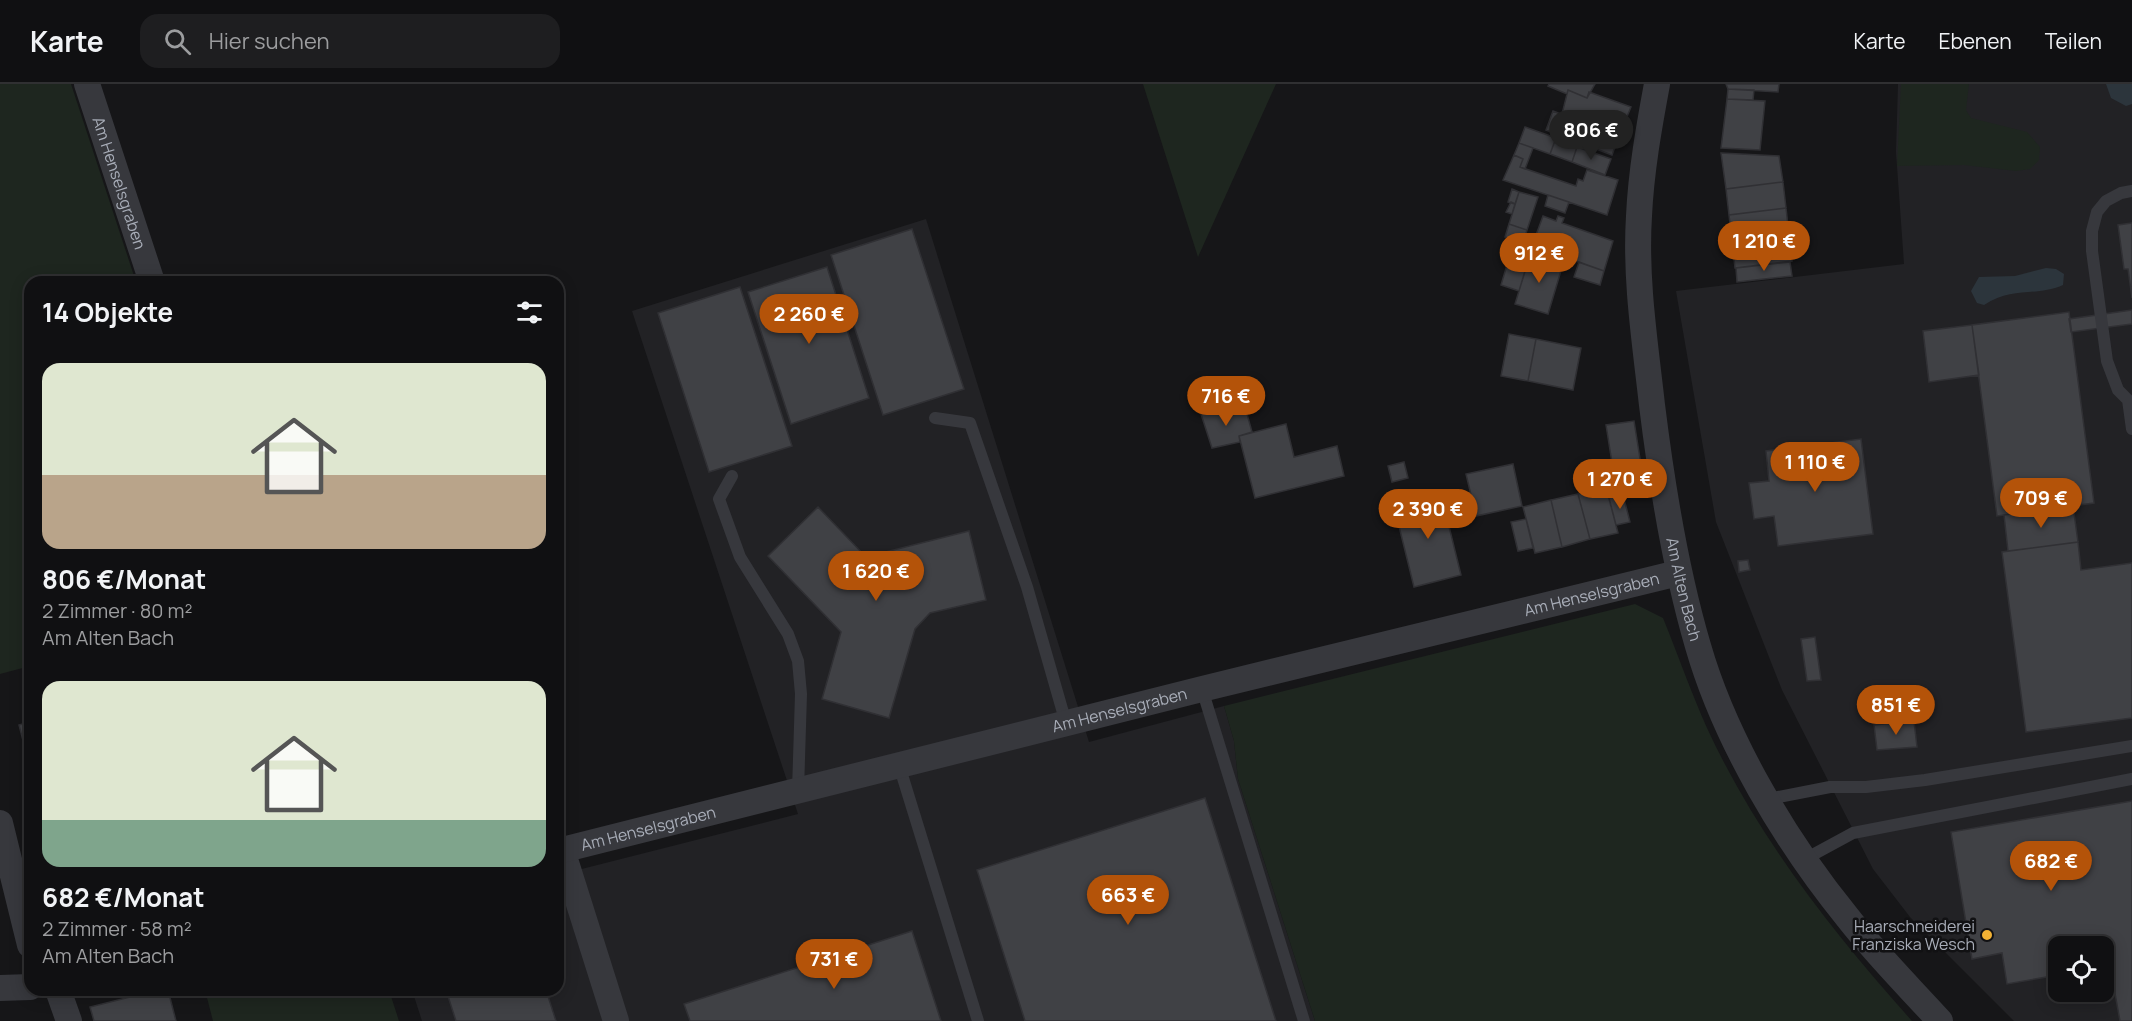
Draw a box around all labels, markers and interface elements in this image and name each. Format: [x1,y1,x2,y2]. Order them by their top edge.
search box [140,14,560,68]
text: Karte [30,22,104,60]
icon: search [161,25,194,58]
text: Hier suchen [209,26,330,56]
text: Karte [1853,27,1905,55]
text: Ebenen [1938,27,2012,55]
text: Teilen [2045,27,2102,55]
pin: 806 € [1549,110,1633,161]
street label: Am Henselsgraben [87,114,151,252]
text: 806 € [1563,116,1619,143]
pin: 1 210 € [1709,221,1819,272]
text: 1 210 € [1732,227,1796,254]
pin: 912 € [1497,233,1581,284]
text: 912 € [1514,239,1564,266]
text: 14 Objekte [42,294,173,330]
pin: 2 260 € [754,294,864,345]
icon: filters [513,296,546,329]
text: 2 260 € [773,300,845,327]
pin: 716 € [1184,376,1268,427]
text: 716 € [1201,382,1251,409]
icon: home [240,402,348,510]
pin: 1 110 € [1760,442,1870,493]
text: 1 110 € [1784,448,1846,475]
pin: 1 270 € [1565,459,1675,510]
text: 1 270 € [1587,465,1653,492]
pin: 709 € [1999,478,2083,529]
text: 709 € [2014,484,2068,511]
pin: 2 390 € [1373,489,1483,540]
text: 2 390 € [1393,495,1463,522]
street label: Am Alten Bach [1661,535,1707,643]
pin: 1 620 € [821,551,931,602]
text: 1 620 € [842,557,910,584]
text: 806 €/Monat [42,561,206,597]
street label: Am Henselsgraben [1522,567,1661,621]
text: 2 Zimmer · 80 m² [42,597,192,624]
text: Am Alten Bach [42,624,174,651]
street label: Am Henselsgraben [1050,682,1189,737]
pin: 851 € [1854,685,1938,736]
text: 851 € [1871,691,1921,718]
icon: home [240,720,348,828]
street label: Am Henselsgraben [578,801,718,856]
pin: 682 € [2009,841,2093,892]
text: 682 € [2024,847,2078,874]
pin: 663 € [1086,875,1170,926]
text: 682 €/Monat [42,879,205,915]
text: 663 € [1101,881,1155,908]
text: 2 Zimmer · 58 m² [42,915,192,942]
place label: Haarschneiderei Franziska Wesch [1852,915,1975,955]
marker: Haarschneiderei Franziska Wesch [1980,928,1994,942]
map controls [2048,936,2114,1002]
button: locate [2048,936,2114,1002]
pin: 731 € [792,939,876,990]
text: Am Alten Bach [42,942,174,969]
text: 731 € [810,945,858,972]

